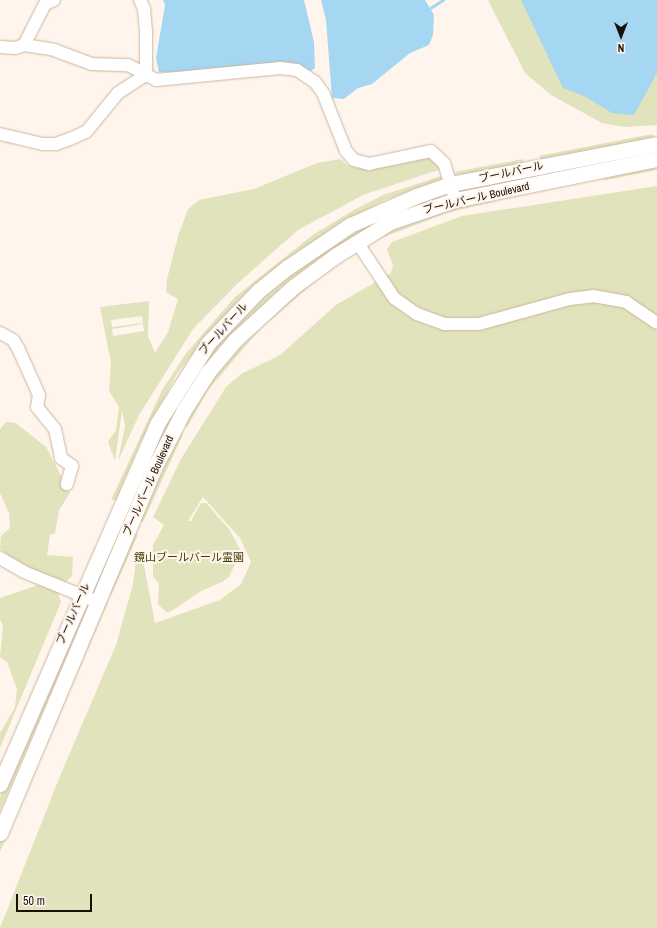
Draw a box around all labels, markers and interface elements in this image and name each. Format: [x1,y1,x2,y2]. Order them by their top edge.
north arrow [601,16,641,56]
text: N [618,41,624,55]
street label: ブールバール [477,159,545,185]
street label: ブールバール Boulevard [421,179,531,217]
street label: ブールバール [196,300,250,358]
street label: ブールバール Boulevard [120,433,176,539]
park label: 鏡山ブールバール霊園 [134,550,244,564]
street label: ブールバール [54,581,92,647]
scale bar [18,886,94,912]
text: 50 m [23,893,45,909]

